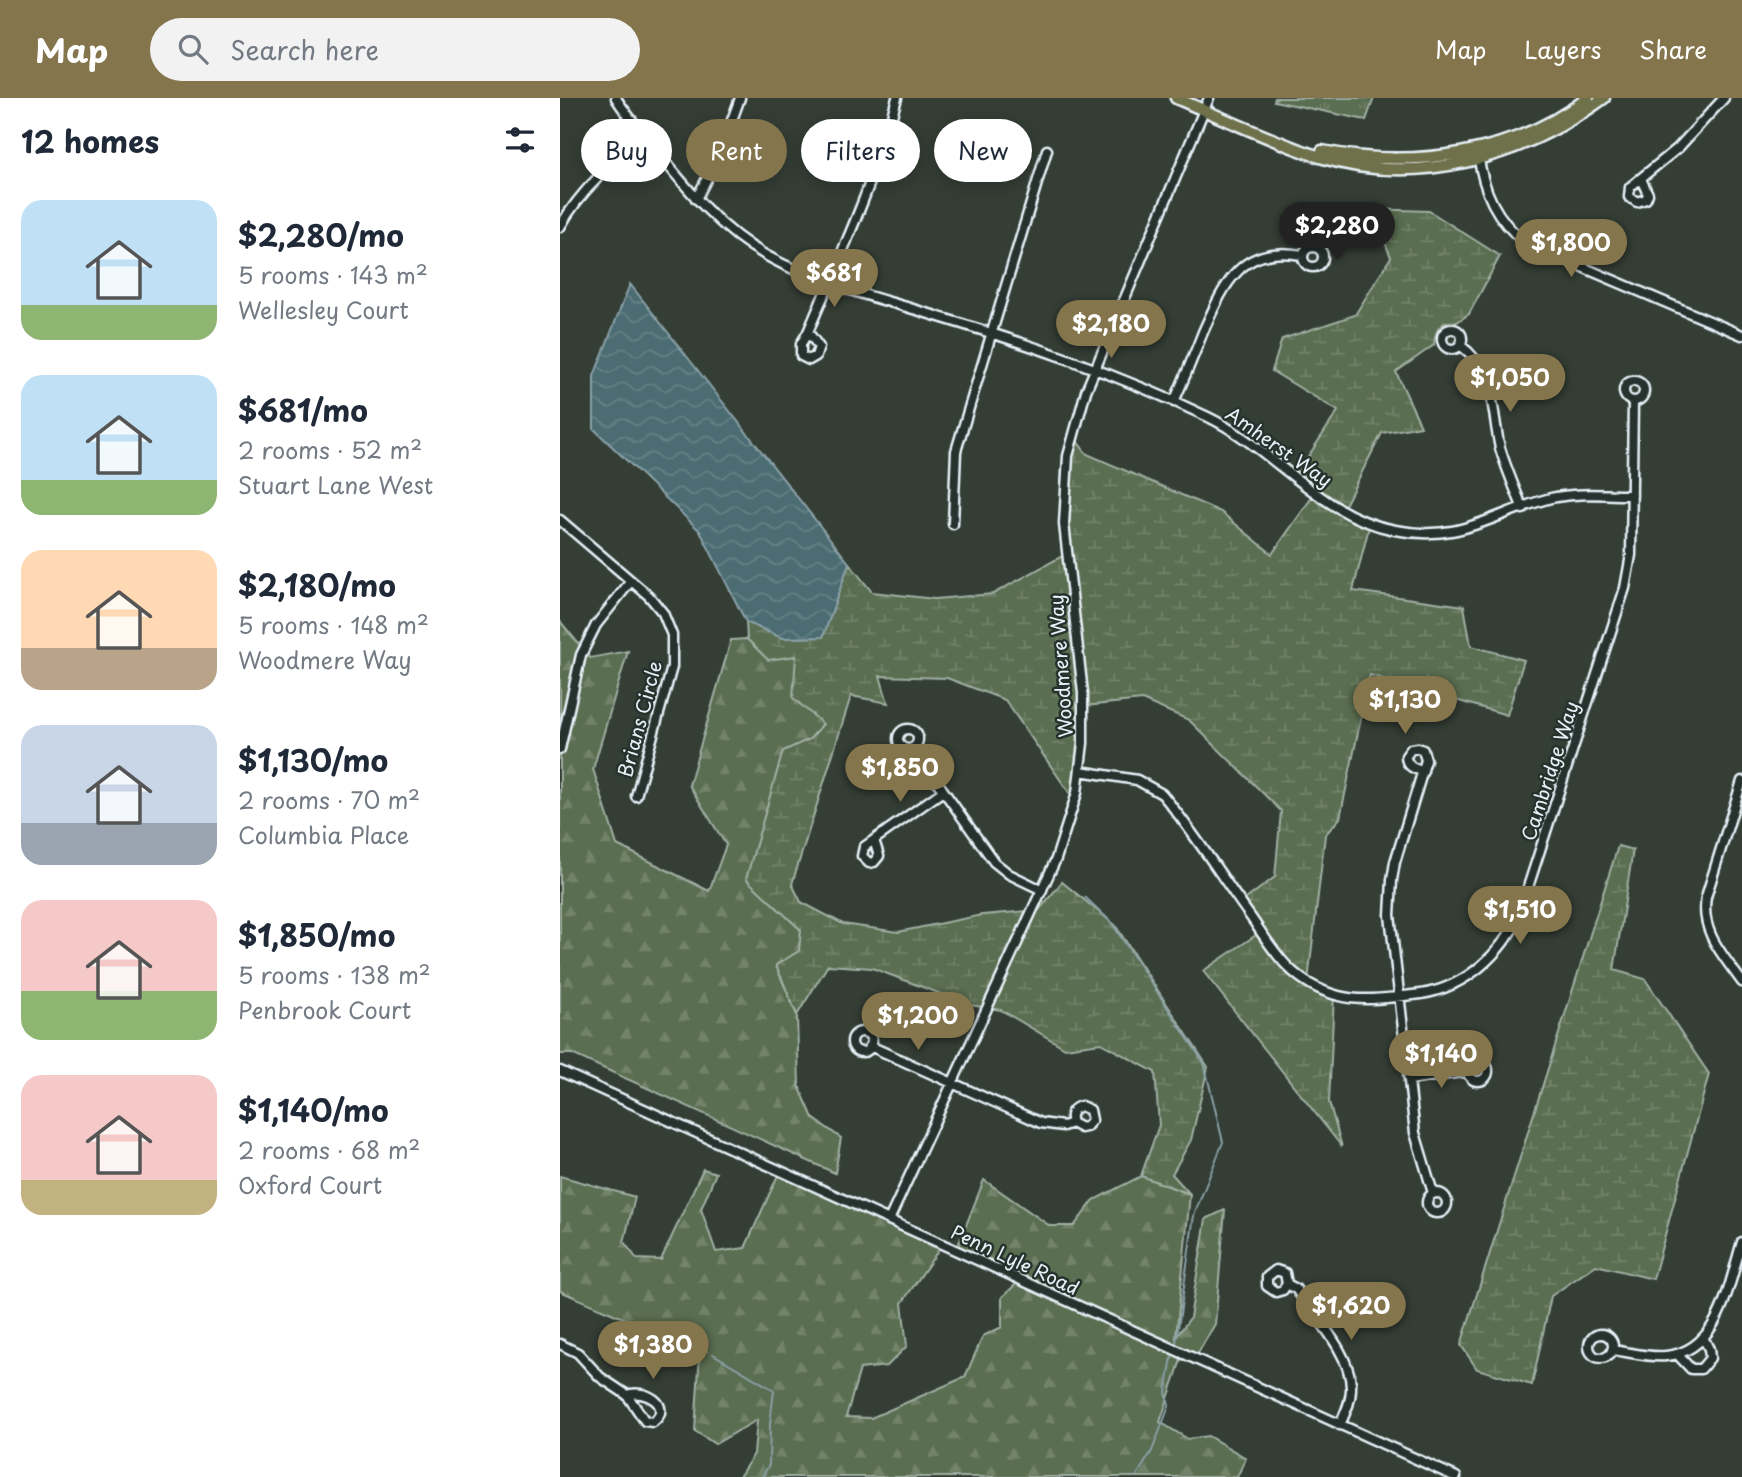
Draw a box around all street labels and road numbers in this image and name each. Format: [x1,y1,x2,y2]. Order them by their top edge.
street label: Amherst Way [1221,399,1338,493]
street label: Woodmere Way [1041,594,1079,739]
street label: Brians Circle [610,657,668,780]
street label: Cambridge Way [1513,697,1585,844]
street label: Penn Lyle Road [947,1217,1084,1301]

